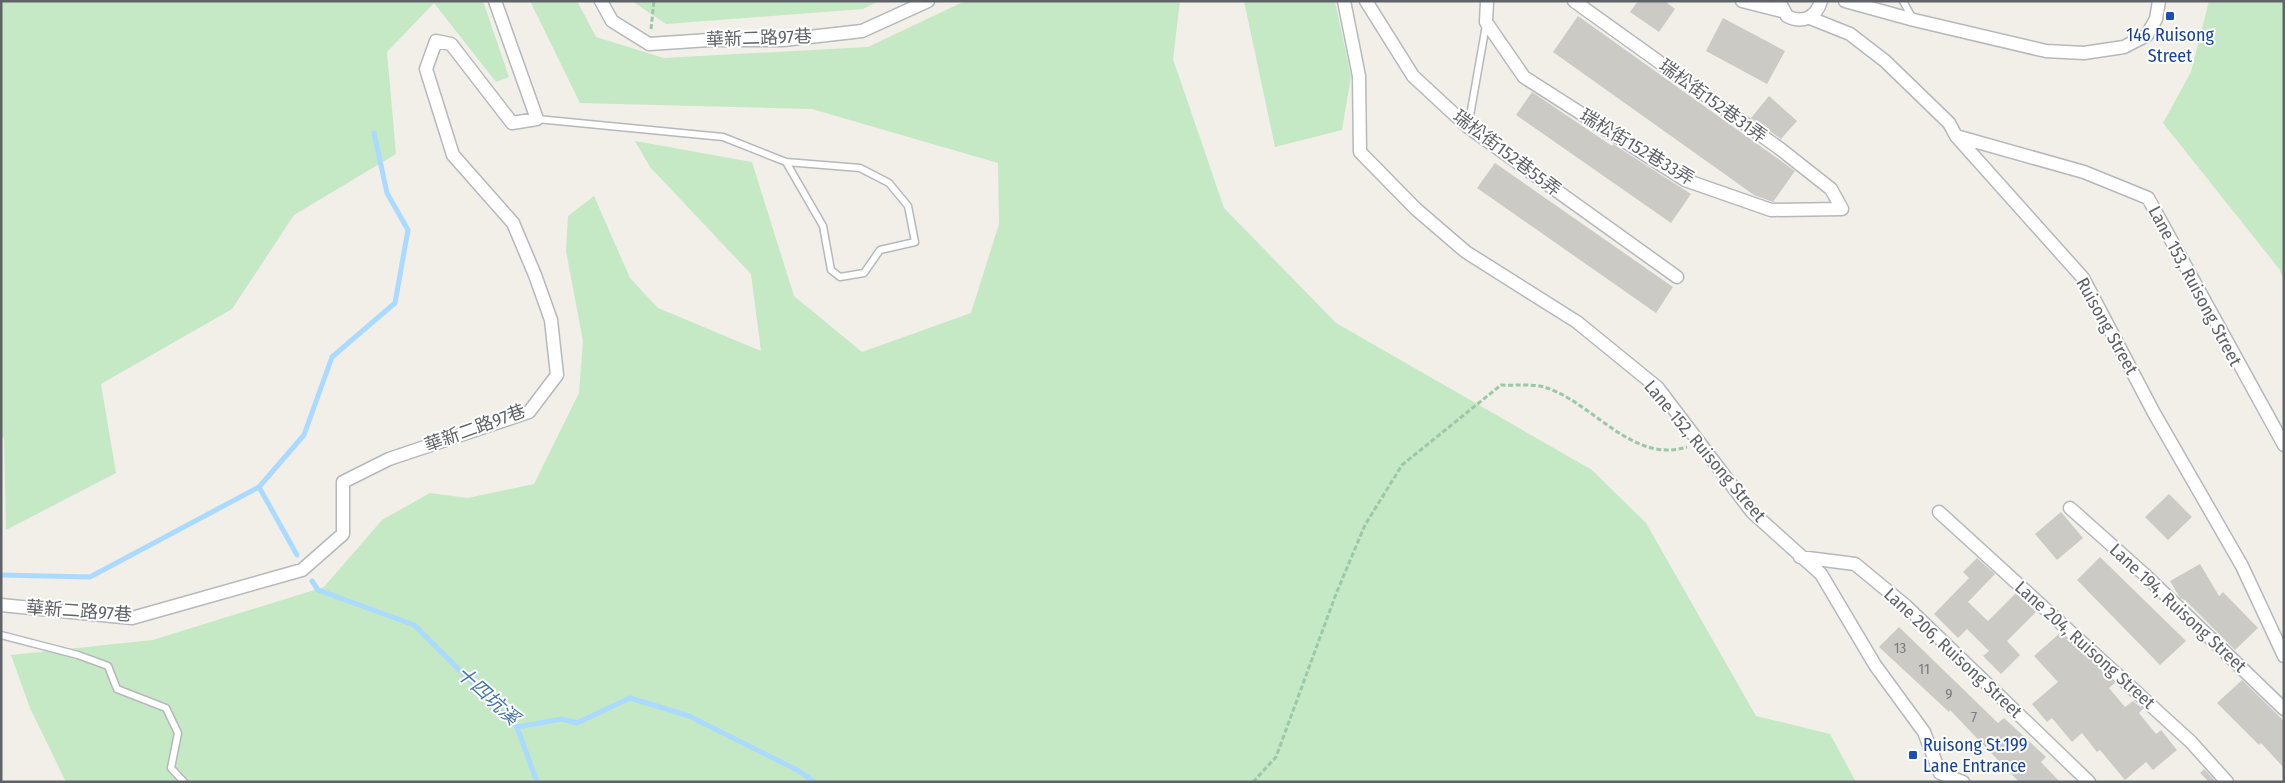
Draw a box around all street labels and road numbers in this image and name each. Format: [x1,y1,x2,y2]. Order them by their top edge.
street label: 華新二路97巷 [706,25,812,51]
street label: 瑞松街152巷31弄 [1655,55,1771,147]
street label: 瑞松街152巷33弄 [1576,104,1698,190]
street label: 瑞松街152巷55弄 [1449,105,1565,201]
street label: Lane 153, Ruisong Street [2144,202,2247,370]
street label: Ruisong Street [2071,274,2143,378]
street label: Lane 152, Ruisong Street [1639,376,1771,526]
street label: 華新二路97巷 [422,400,528,456]
street label: Lane 194, Ruisong Street [2105,539,2251,677]
street label: Lane 204, Ruisong Street [2011,576,2160,714]
street label: Lane 206, Ruisong Street [1879,583,2027,723]
street label: 華新二路97巷 [25,596,133,626]

